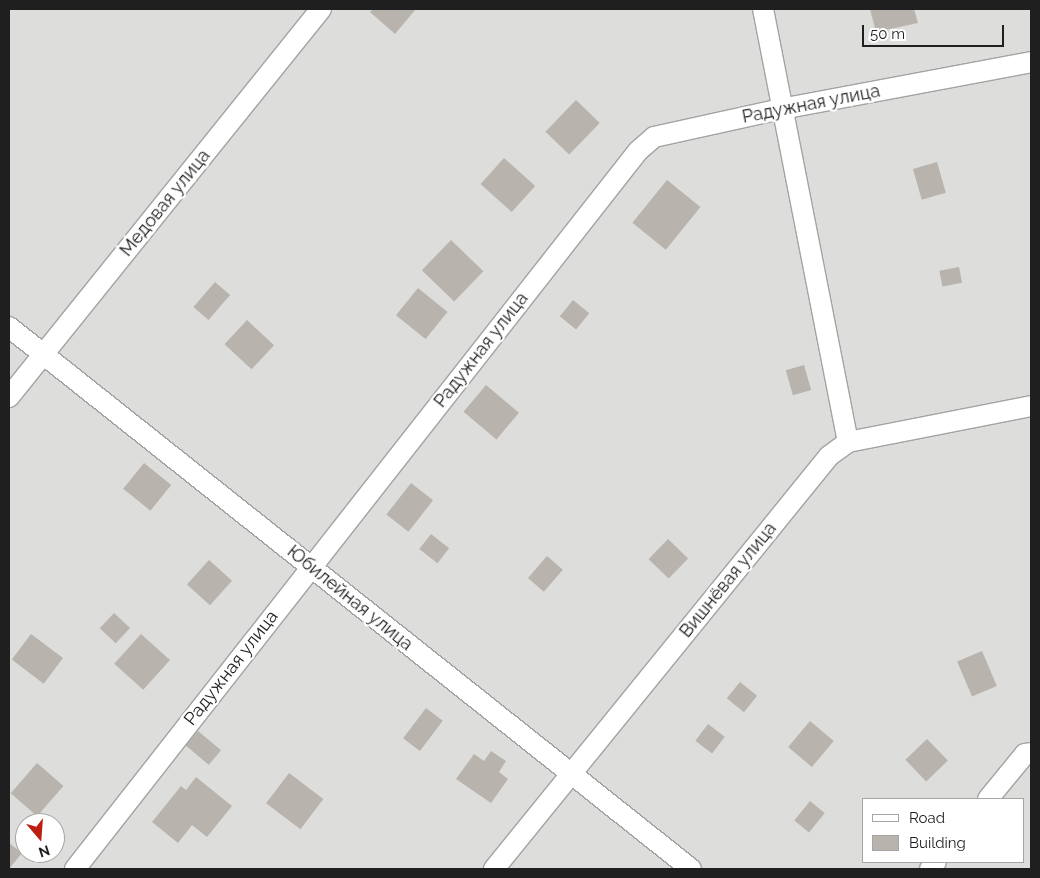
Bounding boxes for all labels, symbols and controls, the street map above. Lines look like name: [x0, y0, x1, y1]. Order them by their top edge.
scale bar: [865, 15, 1008, 47]
text: 50 m: [870, 25, 905, 43]
street label: Радужная улица: [740, 80, 882, 128]
street label: Медовая улица: [115, 145, 215, 261]
street label: Радужная улица: [429, 288, 533, 412]
street label: Вишнёвая улица: [675, 518, 781, 642]
street label: Юбилейная улица: [283, 541, 417, 655]
street label: Радужная улица: [179, 606, 283, 730]
legend: [862, 798, 1025, 863]
text: Road: [909, 809, 945, 827]
north arrow: [15, 813, 65, 863]
text: Building: [909, 834, 966, 852]
text: N: [37, 842, 52, 861]

